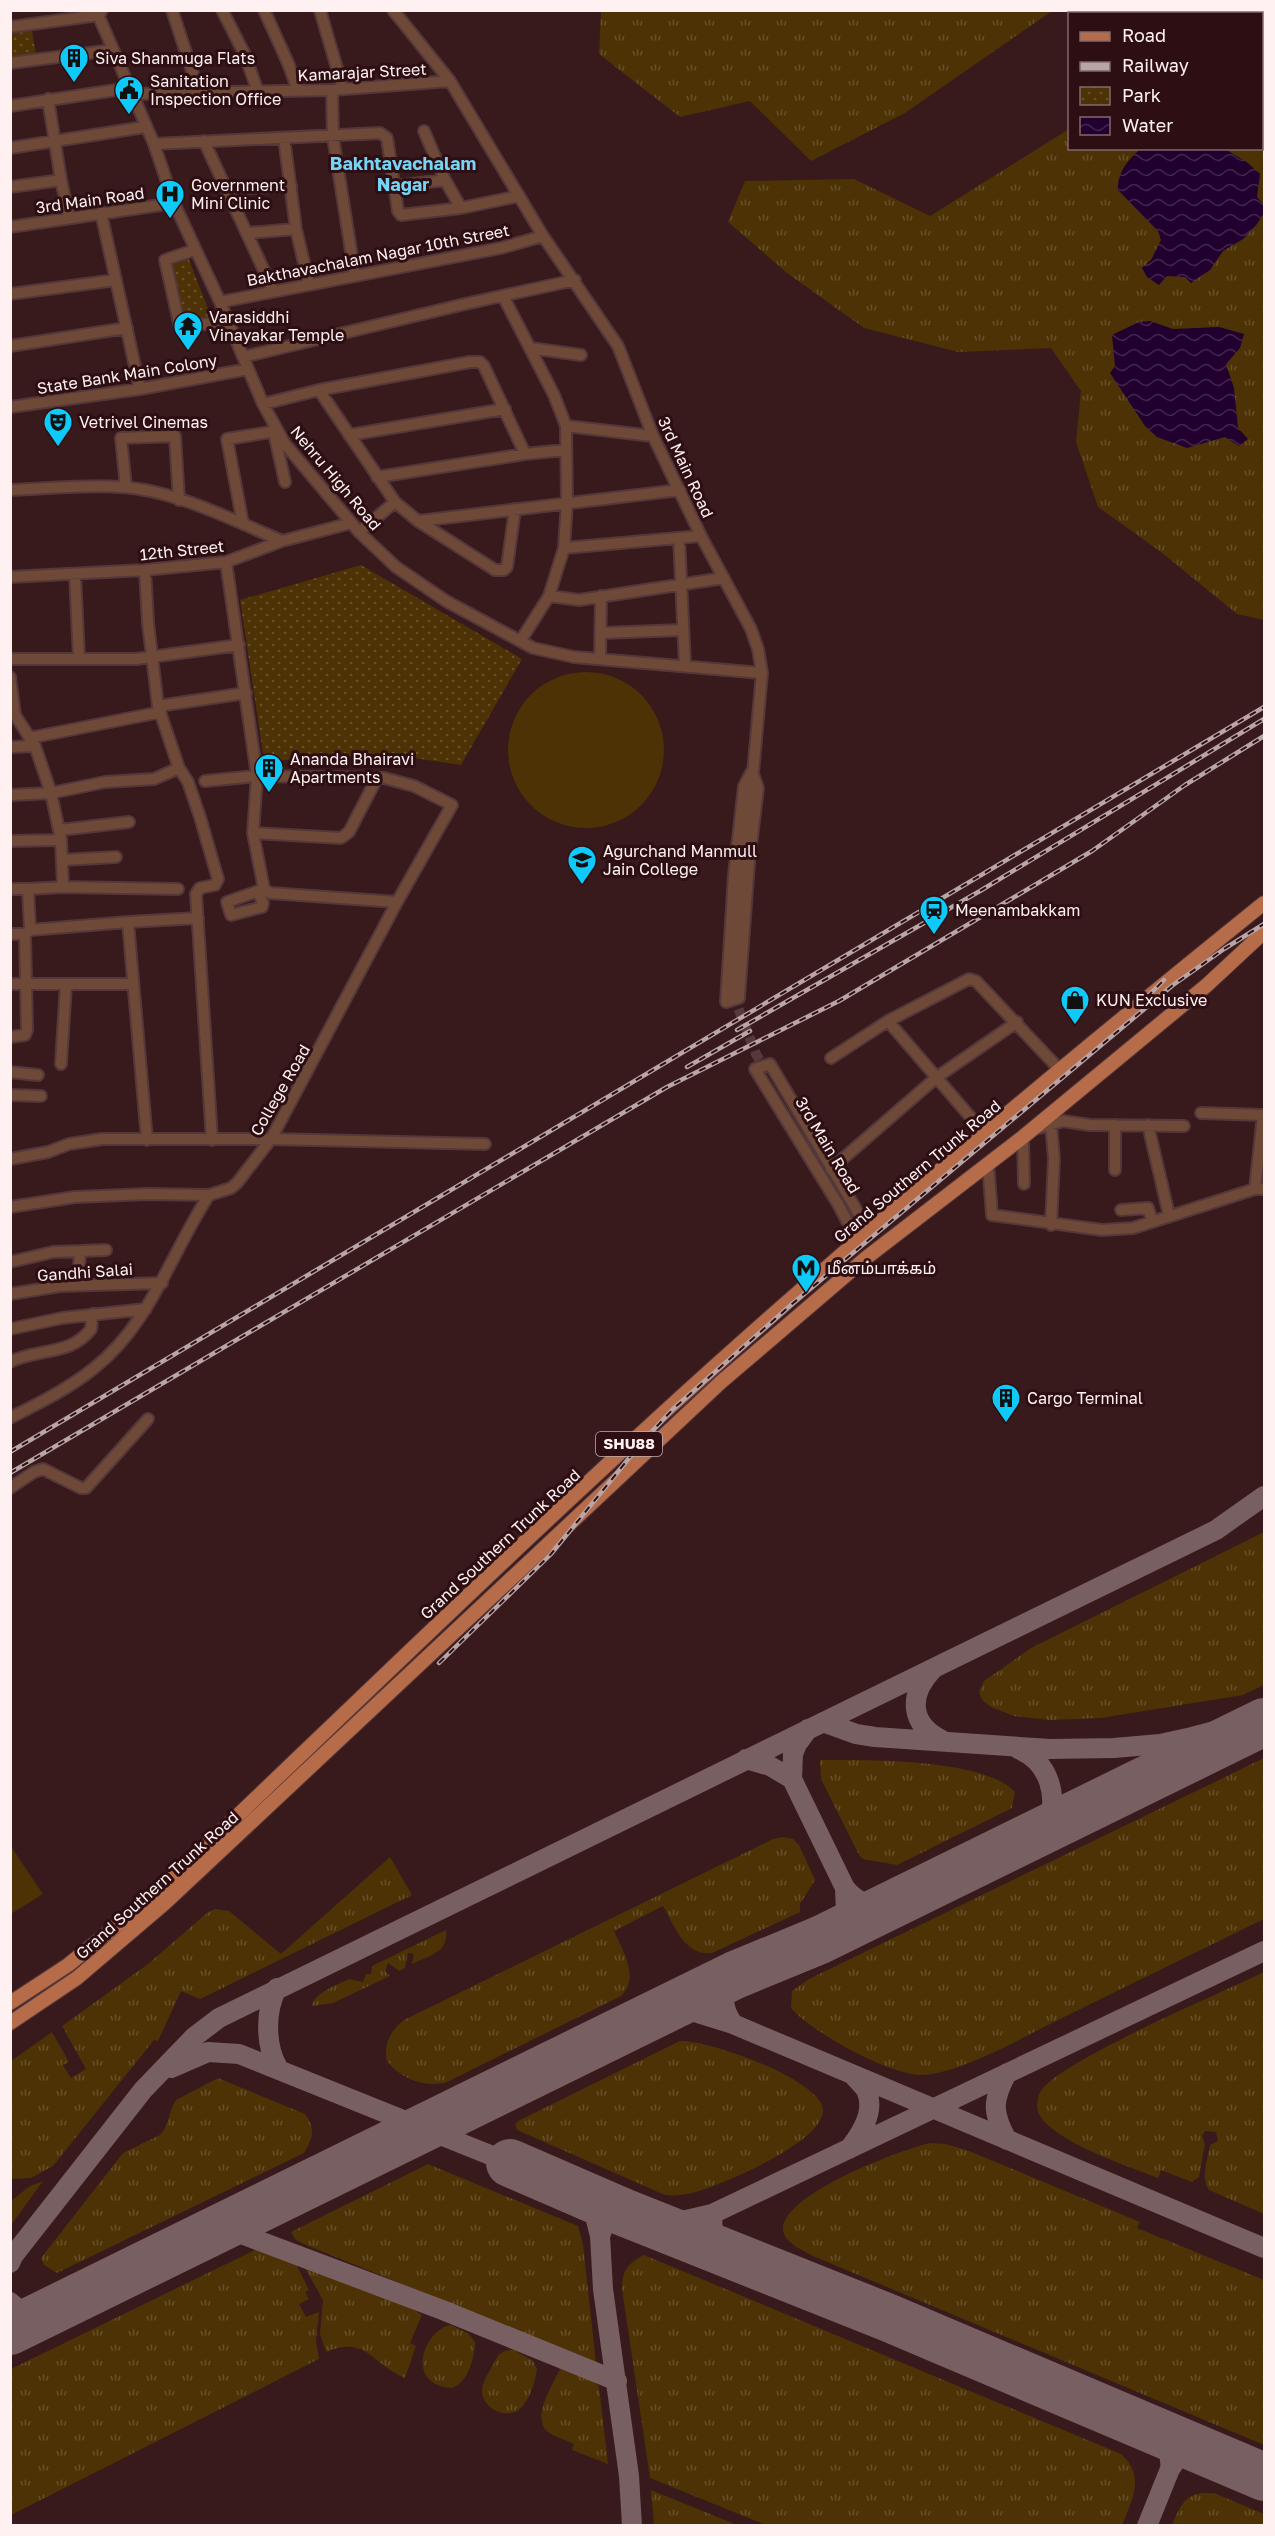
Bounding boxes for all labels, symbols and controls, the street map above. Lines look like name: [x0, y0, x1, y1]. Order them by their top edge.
legend: [1068, 12, 1263, 150]
text: Road: [1122, 24, 1166, 46]
building icon: Siva Shanmuga Flats: [58, 42, 90, 84]
place label: Siva Shanmuga Flats: [95, 48, 255, 68]
text: Railway: [1122, 54, 1189, 76]
street label: Kamarajar Street: [297, 59, 427, 85]
place label: Sanitation Inspection Office: [150, 71, 281, 109]
public building icon: Sanitation Inspection Office: [113, 74, 145, 116]
text: Park: [1122, 84, 1161, 106]
text: Water: [1122, 114, 1173, 136]
district label: Bakhtavachalam Nagar: [330, 152, 476, 195]
place label: Government Mini Clinic: [191, 175, 285, 213]
hospital icon: Government Mini Clinic: [154, 178, 186, 220]
street label: 3rd Main Road: [34, 182, 146, 218]
street label: Bakthavachalam Nagar 10th Street: [245, 220, 511, 290]
place label: Varasiddhi Vinayakar Temple: [209, 307, 344, 345]
temple icon: Varasiddhi Vinayakar Temple: [172, 310, 204, 352]
street label: State Bank Main Colony: [36, 350, 218, 398]
theatre icon: Vetrivel Cinemas: [42, 406, 74, 448]
place label: Vetrivel Cinemas: [79, 412, 208, 432]
street label: 3rd Main Road: [654, 413, 718, 521]
street label: Nehru High Road: [286, 422, 386, 534]
street label: 12th Street: [139, 536, 225, 564]
place label: Ananda Bhairavi Apartments: [290, 749, 414, 787]
building icon: Ananda Bhairavi Apartments: [253, 752, 285, 794]
place label: Agurchand Manmull Jain College: [603, 841, 757, 879]
school or university icon: Agurchand Manmull Jain College: [566, 844, 598, 886]
station icon: Meenambakkam: [918, 894, 950, 936]
place label: Meenambakkam: [955, 900, 1080, 920]
shop icon: KUN Exclusive: [1059, 984, 1091, 1026]
place label: KUN Exclusive: [1096, 990, 1207, 1010]
street label: College Road: [246, 1041, 314, 1139]
street label: 3rd Main Road: [791, 1093, 865, 1197]
street label: Grand Southern Trunk Road: [829, 1095, 1005, 1247]
metro station icon: மீனம்பாக்கம்: [790, 1252, 822, 1294]
place label: மீனம்பாக்கம்: [827, 1258, 936, 1278]
street label: Gandhi Salai: [36, 1259, 134, 1285]
building icon: Cargo Terminal: [990, 1382, 1022, 1424]
place label: Cargo Terminal: [1027, 1388, 1143, 1408]
road number: SHU88: [596, 1432, 662, 1456]
street label: Grand Southern Trunk Road: [416, 1465, 584, 1623]
street label: Grand Southern Trunk Road: [72, 1807, 242, 1963]

